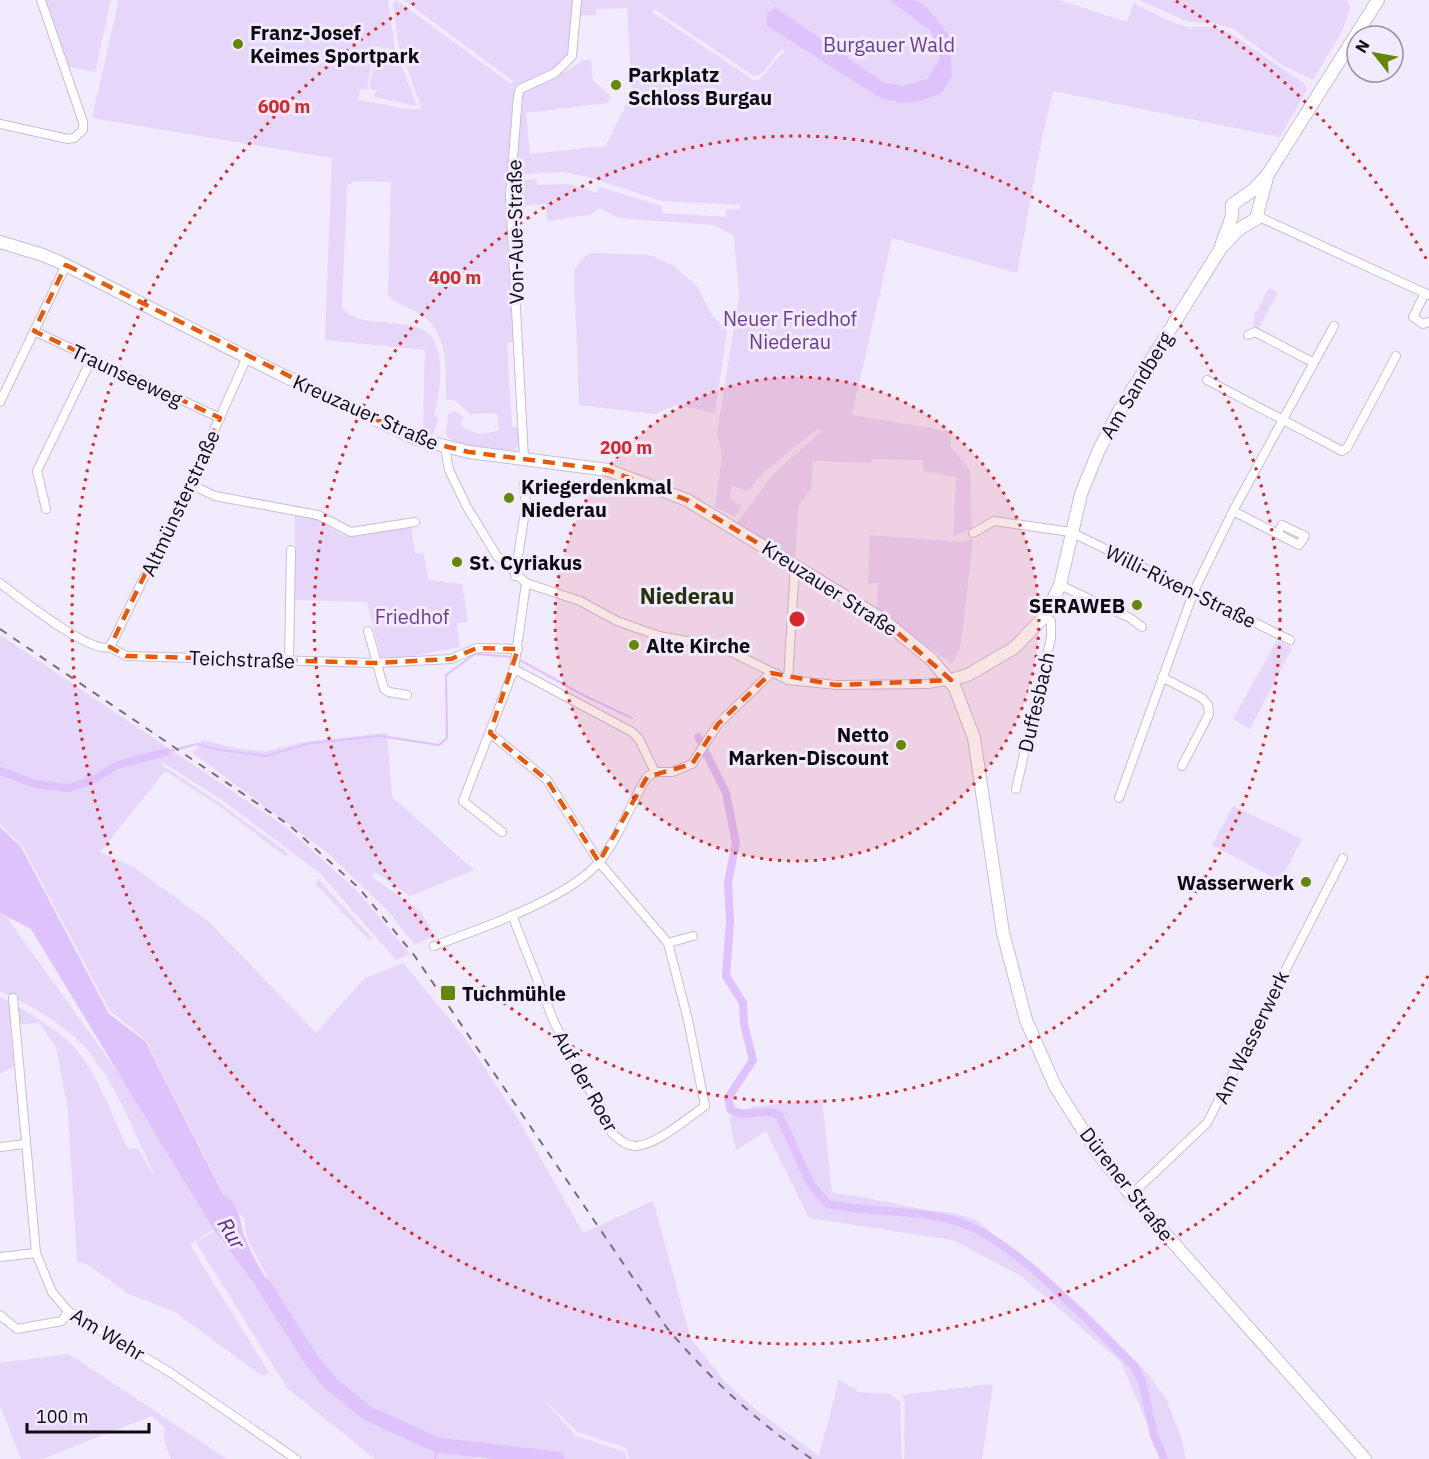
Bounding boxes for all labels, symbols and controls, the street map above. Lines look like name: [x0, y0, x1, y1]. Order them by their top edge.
place label: Franz-Josef Keimes Sportpark: [250, 19, 420, 69]
north arrow: [1345, 24, 1405, 84]
park label: Burgauer Wald: [823, 31, 955, 58]
text: N: [1351, 36, 1374, 56]
marker: Franz-Josef Keimes Sportpark: [231, 37, 245, 51]
place label: Parkplatz Schloss Burgau: [628, 61, 772, 111]
marker: Parkplatz Schloss Burgau: [609, 78, 623, 92]
text: 600 m: [258, 95, 310, 118]
street label: Von-Aue-Straße: [500, 159, 530, 305]
text: 400 m: [429, 266, 481, 289]
park label: Neuer Friedhof Niederau: [723, 305, 858, 355]
street label: Am Sandberg: [1093, 326, 1179, 444]
street label: Traunseeweg: [67, 337, 187, 413]
street label: Kreuzauer Straße: [289, 368, 443, 456]
street label: Altmünsterstraße: [134, 425, 226, 581]
text: 200 m: [600, 436, 652, 459]
place label: Kriegerdenkmal Niederau: [521, 473, 672, 523]
marker: Kriegerdenkmal Niederau: [502, 491, 516, 505]
street label: Kreuzauer Straße: [757, 534, 903, 642]
street label: Willi-Rixen-Straße: [1101, 538, 1261, 634]
place label: St. Cyriakus: [469, 549, 582, 576]
marker: St. Cyriakus: [450, 555, 464, 569]
district label: Niederau: [640, 581, 734, 610]
place label: SERAWEB: [1029, 592, 1125, 619]
marker: SERAWEB: [1130, 598, 1144, 612]
park label: Friedhof: [375, 603, 450, 630]
centre of rings: [787, 609, 807, 629]
place label: Alte Kirche: [646, 632, 750, 659]
marker: Alte Kirche: [627, 638, 641, 652]
street label: Teichstraße: [189, 644, 295, 674]
street label: Duffesbach: [1011, 649, 1061, 755]
place label: Netto Marken-Discount: [728, 721, 889, 771]
marker: Netto Marken-Discount: [894, 738, 908, 752]
place label: Wasserwerk: [1177, 869, 1294, 896]
marker: Wasserwerk: [1299, 875, 1313, 889]
street label: Am Wasserwerk: [1207, 965, 1295, 1108]
place label: Tuchmühle: [462, 980, 566, 1007]
marker: Tuchmühle: [439, 984, 457, 1002]
street label: Auf der Roer: [547, 1025, 625, 1137]
street label: Dürener Straße: [1074, 1121, 1180, 1247]
water label: Rur: [212, 1212, 253, 1255]
street label: Am Wehr: [66, 1301, 150, 1367]
scale bar: [27, 1396, 148, 1434]
text: 100 m: [36, 1405, 88, 1428]

